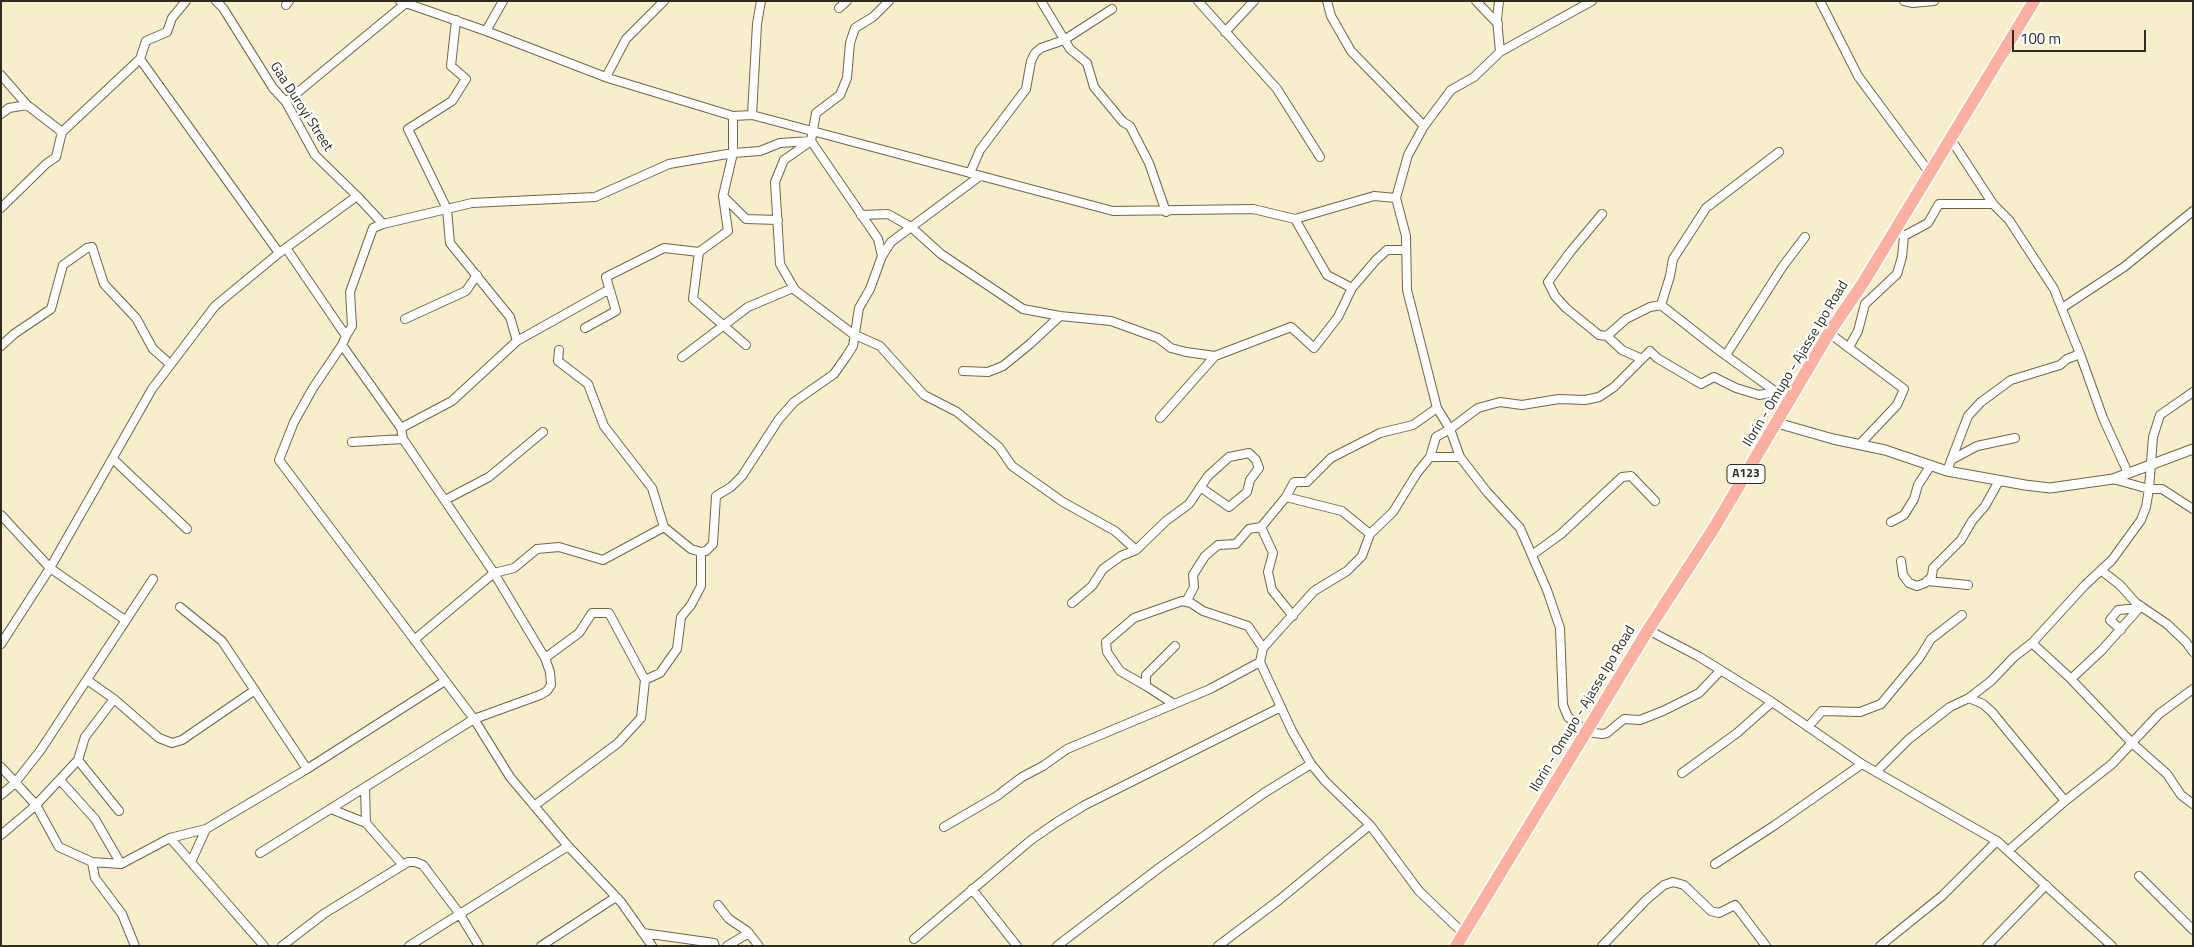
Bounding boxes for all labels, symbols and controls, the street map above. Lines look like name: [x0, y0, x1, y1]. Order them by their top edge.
scale bar: [2014, 20, 2148, 52]
text: 100 m: [2020, 27, 2061, 50]
street label: Gaa Duroyi Street: [266, 59, 336, 155]
street label: Ilorin - Omupo - Ajasse Ipo Road: [1740, 278, 1852, 450]
road number: A123: [1727, 464, 1765, 484]
street label: Ilorin - Omupo - Ajasse Ipo Road: [1527, 623, 1639, 795]

